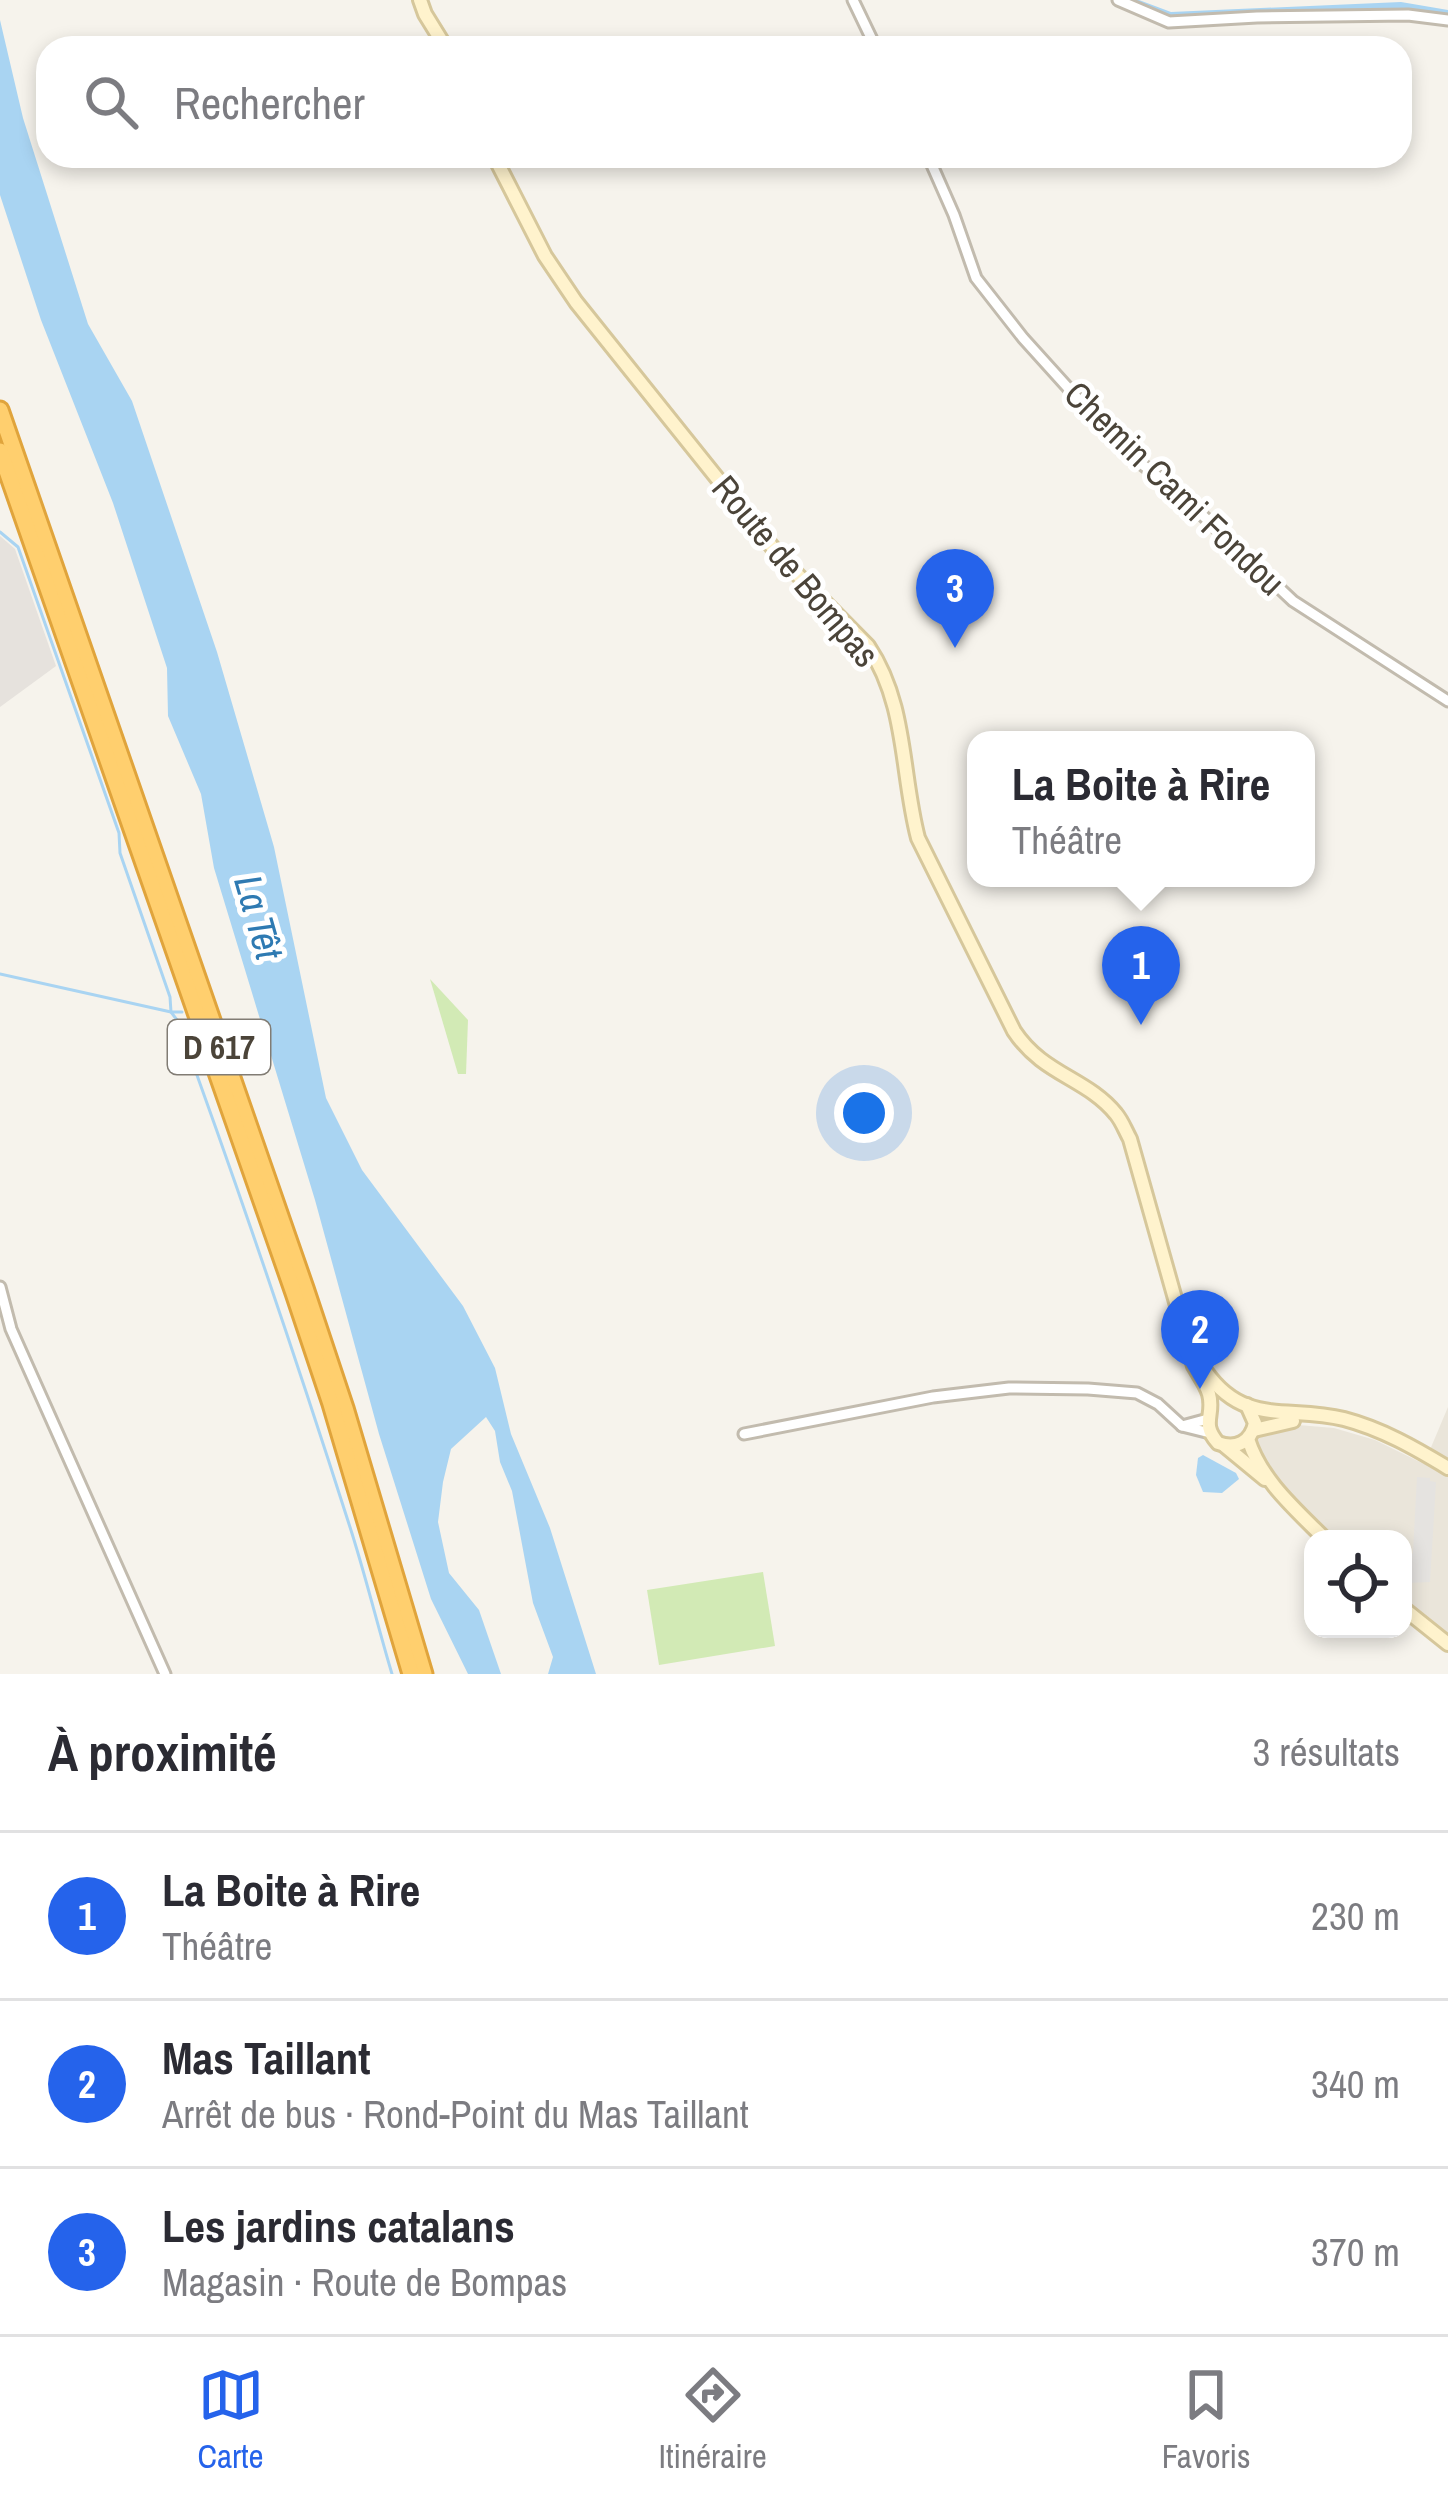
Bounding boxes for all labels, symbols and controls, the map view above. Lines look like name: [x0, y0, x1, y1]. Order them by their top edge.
search box: [36, 36, 1412, 168]
icon: search: [78, 69, 144, 135]
text: Rechercher: [174, 72, 365, 133]
street label: Chemin Cami Fondou: [1054, 370, 1296, 606]
street label: Route de Bompas: [702, 465, 890, 677]
pin: 3: [916, 549, 994, 648]
popup: [967, 731, 1315, 887]
text: La Boite à Rire: [1012, 753, 1270, 814]
text: Théâtre: [1012, 814, 1122, 866]
water label: La Têt: [222, 869, 296, 966]
pin: 1: [1102, 926, 1180, 1025]
road number: D 617: [168, 1020, 270, 1074]
your location: [834, 1083, 894, 1143]
pin: 2: [1161, 1290, 1239, 1389]
map controls: [1304, 1530, 1412, 1638]
button: locate: [1304, 1530, 1412, 1638]
text: À proximité: [48, 1718, 277, 1787]
text: 3 résultats: [1252, 1726, 1400, 1778]
text: La Boite à Rire: [162, 1859, 420, 1920]
text: 1: [78, 1890, 96, 1942]
text: 230 m: [1311, 1890, 1400, 1942]
text: Théâtre: [162, 1920, 272, 1972]
text: Mas Taillant: [162, 2027, 371, 2088]
text: 2: [78, 2058, 96, 2110]
text: 340 m: [1311, 2058, 1400, 2110]
text: Arrêt de bus · Rond-Point du Mas Taillant: [162, 2088, 749, 2140]
text: Les jardins catalans: [162, 2195, 515, 2256]
text: 3: [78, 2226, 96, 2278]
text: 370 m: [1311, 2226, 1400, 2278]
text: Magasin · Route de Bompas: [162, 2256, 567, 2308]
tab: Carte: [197, 2362, 264, 2478]
tab: Itinéraire: [658, 2362, 767, 2478]
tab: Favoris: [1162, 2362, 1251, 2478]

